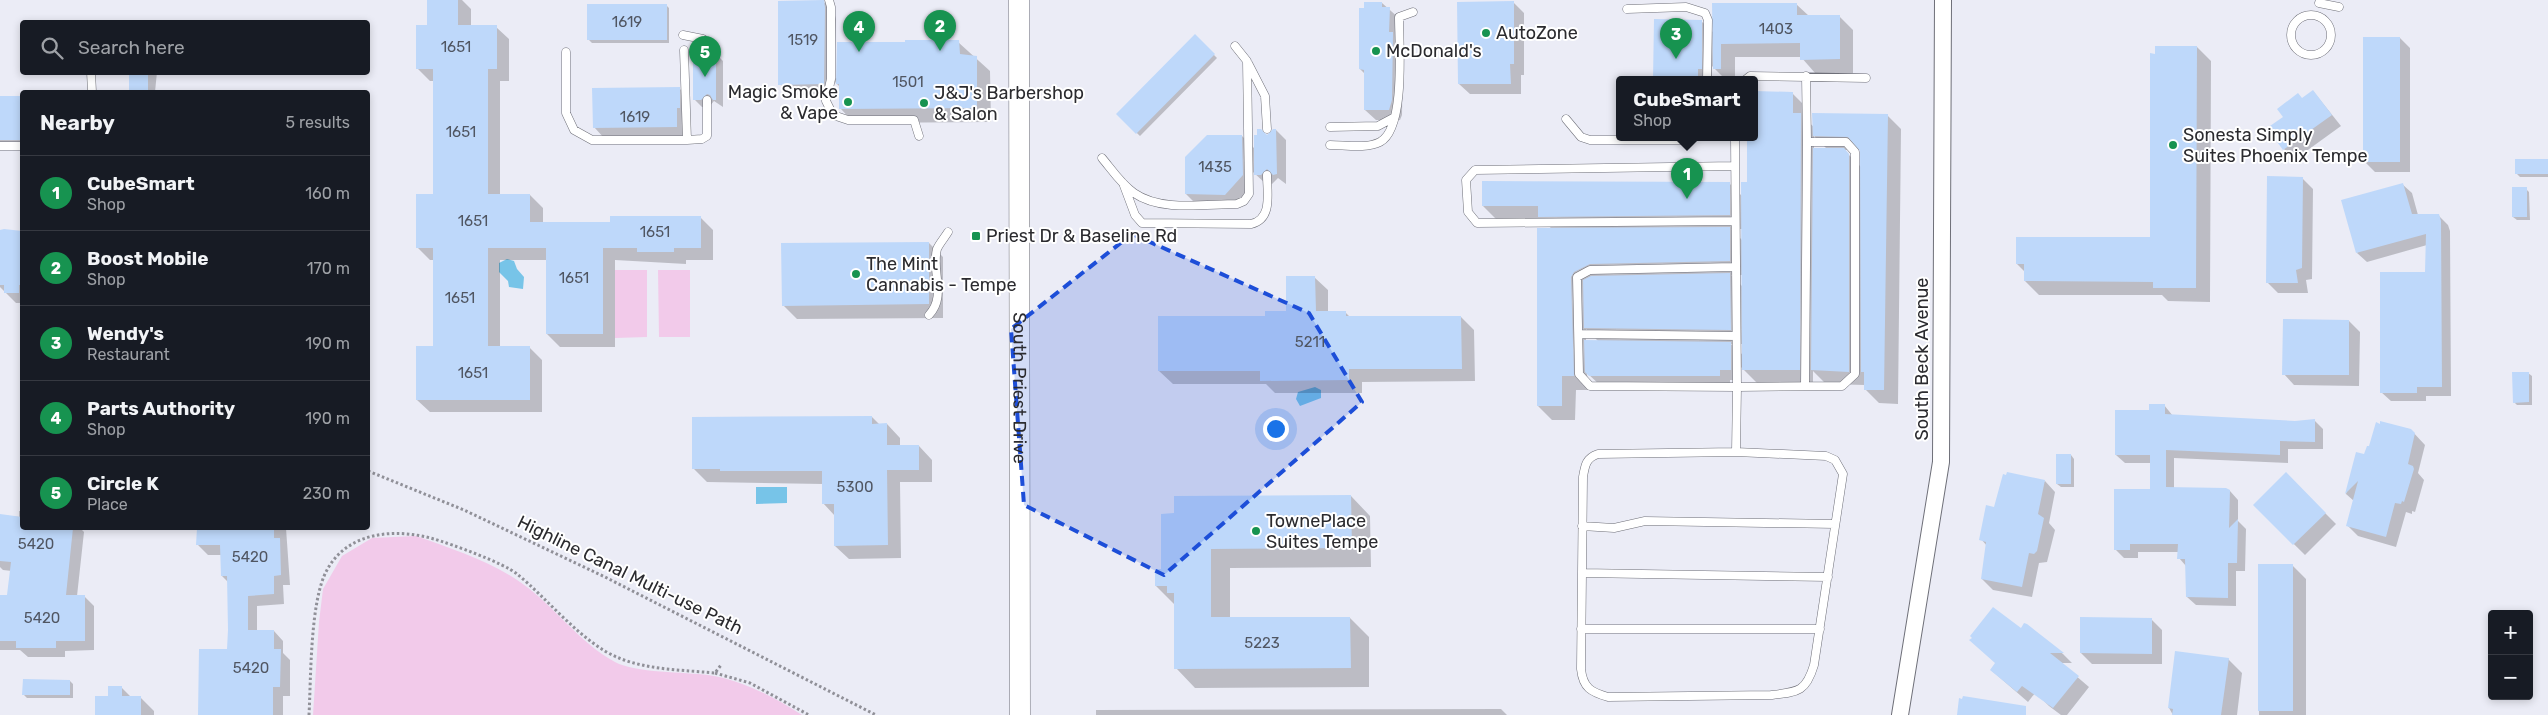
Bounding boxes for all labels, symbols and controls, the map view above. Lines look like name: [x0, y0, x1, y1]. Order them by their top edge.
pin: 2: [924, 10, 956, 51]
pin: 4: [843, 11, 875, 52]
house number: 1619: [612, 13, 642, 31]
pin: 3: [1660, 18, 1692, 59]
search box: [20, 20, 370, 75]
house number: 1403: [1759, 20, 1793, 38]
place label: AutoZone: [1496, 22, 1578, 44]
marker: AutoZone: [1480, 27, 1492, 39]
house number: 1519: [788, 31, 818, 49]
icon: search: [38, 34, 66, 62]
text: Search here: [78, 36, 185, 59]
pin: 5: [689, 36, 721, 77]
house number: 1651: [441, 38, 471, 56]
place label: McDonald's: [1386, 40, 1482, 62]
marker: McDonald's: [1370, 45, 1382, 57]
house number: 1501: [892, 73, 924, 91]
popup: [1616, 76, 1758, 141]
place label: Magic Smoke & Vape: [728, 81, 838, 124]
place label: J&J's Barbershop & Salon: [934, 82, 1084, 125]
text: CubeSmart: [1633, 88, 1741, 111]
marker: Magic Smoke & Vape: [842, 96, 854, 108]
marker: J&J's Barbershop & Salon: [918, 97, 930, 109]
house number: 1619: [620, 108, 650, 126]
text: Nearby: [40, 110, 115, 135]
text: Shop: [1633, 111, 1672, 130]
text: 5 results: [286, 113, 350, 132]
house number: 1651: [446, 123, 476, 141]
place label: Sonesta Simply Suites Phoenix Tempe: [2183, 124, 2368, 167]
marker: Sonesta Simply Suites Phoenix Tempe: [2167, 139, 2179, 151]
house number: 1435: [1198, 158, 1232, 176]
pin: 1: [1671, 158, 1703, 199]
text: CubeSmart: [87, 172, 195, 195]
text: 1: [52, 184, 60, 203]
text: 160 m: [305, 184, 350, 203]
text: Shop: [87, 195, 125, 214]
house number: 1651: [458, 212, 488, 230]
house number: 1651: [640, 223, 670, 241]
place label: Priest Dr & Baseline Rd: [986, 225, 1177, 247]
marker: Priest Dr & Baseline Rd: [970, 230, 982, 242]
text: Boost Mobile: [87, 247, 208, 270]
place label: The Mint Cannabis - Tempe: [866, 253, 1017, 296]
text: 2: [51, 259, 61, 278]
text: 170 m: [307, 259, 350, 278]
marker: The Mint Cannabis - Tempe: [850, 268, 862, 280]
house number: 1651: [559, 269, 589, 287]
text: Shop: [87, 270, 125, 289]
street label: South Beck Avenue: [1911, 278, 1933, 440]
house number: 1651: [445, 289, 475, 307]
street label: South Priest Drive: [1008, 312, 1031, 464]
text: Wendy's: [87, 322, 164, 345]
house number: 5211: [1295, 333, 1325, 351]
text: 3: [51, 334, 61, 353]
text: 190 m: [305, 334, 350, 353]
text: Restaurant: [87, 345, 170, 364]
house number: 1651: [458, 364, 488, 382]
text: Parts Authority: [87, 397, 235, 420]
text: 4: [51, 409, 61, 428]
text: 190 m: [305, 409, 350, 428]
your location: [1263, 416, 1289, 442]
text: Shop: [87, 420, 125, 439]
text: Circle K: [87, 472, 159, 495]
house number: 5300: [837, 478, 873, 496]
text: 5: [51, 484, 61, 503]
text: 230 m: [303, 484, 350, 503]
text: Place: [87, 495, 128, 514]
place label: TownePlace Suites Tempe: [1266, 510, 1378, 553]
street label: Highline Canal Multi-use Path: [514, 511, 746, 639]
marker: TownePlace Suites Tempe: [1250, 525, 1262, 537]
house number: 5420: [18, 535, 54, 553]
house number: 5420: [232, 548, 268, 566]
house number: 5420: [24, 609, 60, 627]
map controls: [2488, 610, 2533, 700]
button: +: [2488, 610, 2533, 655]
house number: 5223: [1244, 634, 1280, 652]
button: −: [2488, 655, 2533, 700]
house number: 5420: [233, 659, 269, 677]

